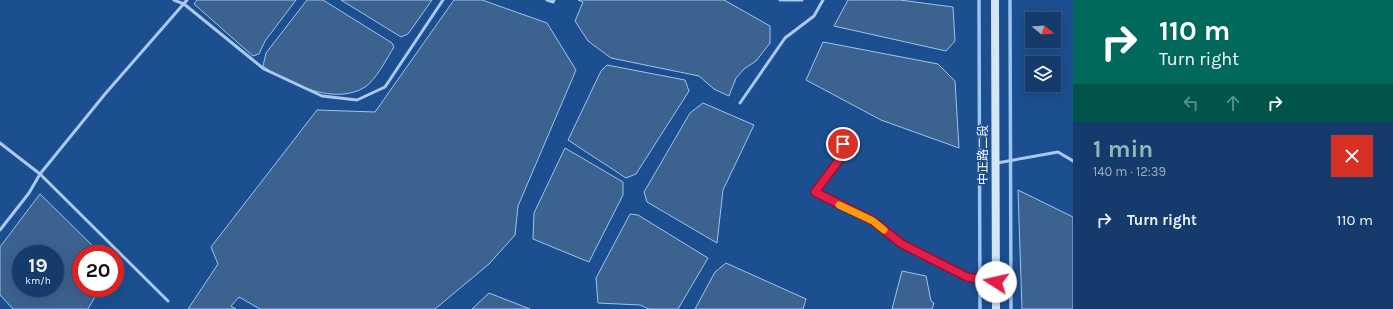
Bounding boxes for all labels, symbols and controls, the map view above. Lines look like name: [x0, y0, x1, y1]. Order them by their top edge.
north arrow: [1025, 12, 1061, 48]
map controls: [1025, 12, 1061, 92]
text: 110 m: [1159, 14, 1230, 47]
icon: right: [1093, 16, 1145, 68]
text: Turn right: [1159, 48, 1239, 70]
button: layers: [1025, 56, 1061, 92]
icon: left: [1180, 92, 1202, 114]
icon: ahead: [1222, 92, 1244, 114]
icon: right: [1264, 92, 1286, 114]
street label: 中正路二段: [976, 125, 990, 185]
pin: [826, 127, 860, 161]
icon: arrive: [832, 133, 854, 155]
text: 1 min: [1093, 135, 1153, 163]
button: close: [1331, 135, 1373, 177]
text: 140 m · 12:39: [1093, 164, 1166, 179]
icon: right: [1093, 209, 1115, 231]
text: Turn right: [1127, 211, 1197, 229]
text: 110 m: [1337, 211, 1373, 229]
speed limit sign: 20: [72, 245, 124, 297]
text: 19: [28, 254, 48, 277]
position arrow: [975, 261, 1017, 303]
text: km/h: [25, 275, 51, 287]

